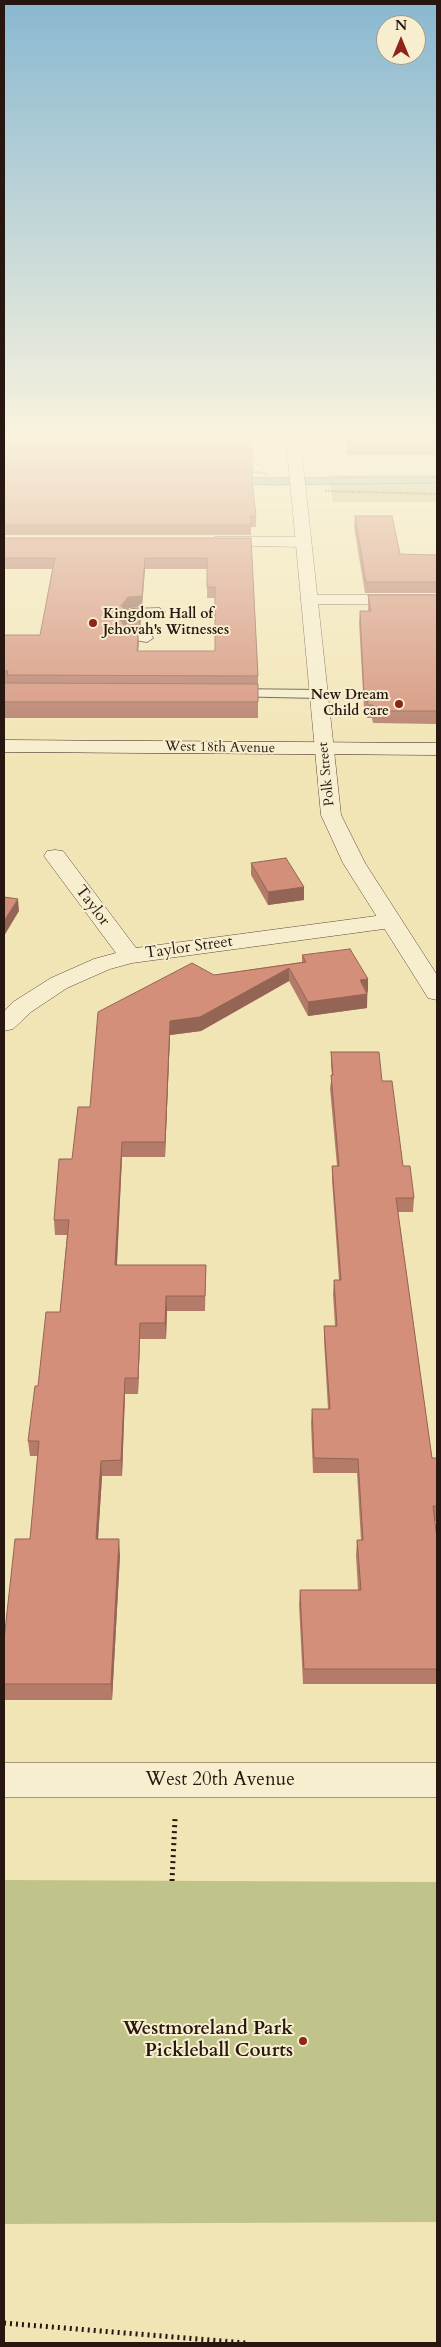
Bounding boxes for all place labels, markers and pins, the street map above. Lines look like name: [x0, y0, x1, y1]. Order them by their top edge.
place label: Kingdom Hall of Jehovah's Witnesses: [103, 607, 229, 640]
marker: Kingdom Hall of Jehovah's Witnesses: [87, 617, 99, 629]
place label: New Dream Child care: [311, 688, 389, 720]
marker: New Dream Child care: [393, 698, 405, 710]
place label: Westmoreland Park Pickleball Courts: [123, 2019, 293, 2063]
marker: Westmoreland Park Pickleball Courts: [297, 2035, 309, 2047]

